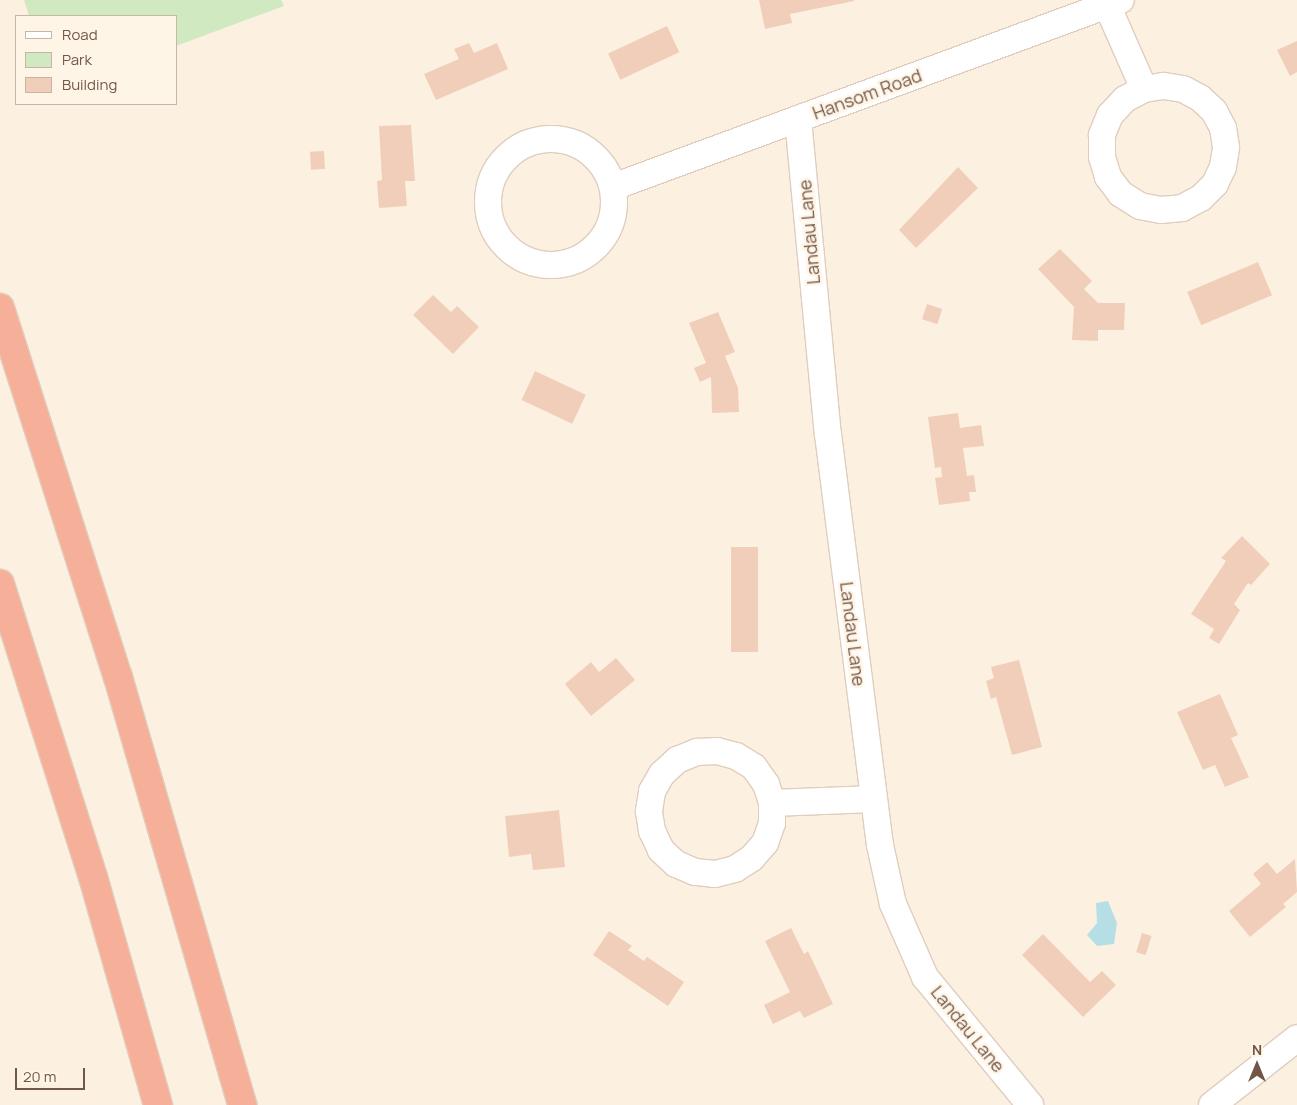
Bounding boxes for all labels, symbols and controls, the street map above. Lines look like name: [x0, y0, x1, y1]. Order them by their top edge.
legend: [15, 15, 178, 105]
text: Road: [62, 24, 98, 45]
text: Park: [62, 49, 92, 70]
street label: Hansom Road: [809, 64, 925, 124]
text: Building: [62, 74, 117, 95]
street label: Landau Lane: [794, 179, 824, 285]
street label: Landau Lane: [836, 581, 870, 687]
street label: Landau Lane: [927, 981, 1009, 1077]
north arrow: [1232, 1040, 1282, 1090]
text: N: [1252, 1040, 1262, 1059]
scale bar: [18, 1058, 88, 1090]
text: 20 m: [23, 1066, 56, 1087]

